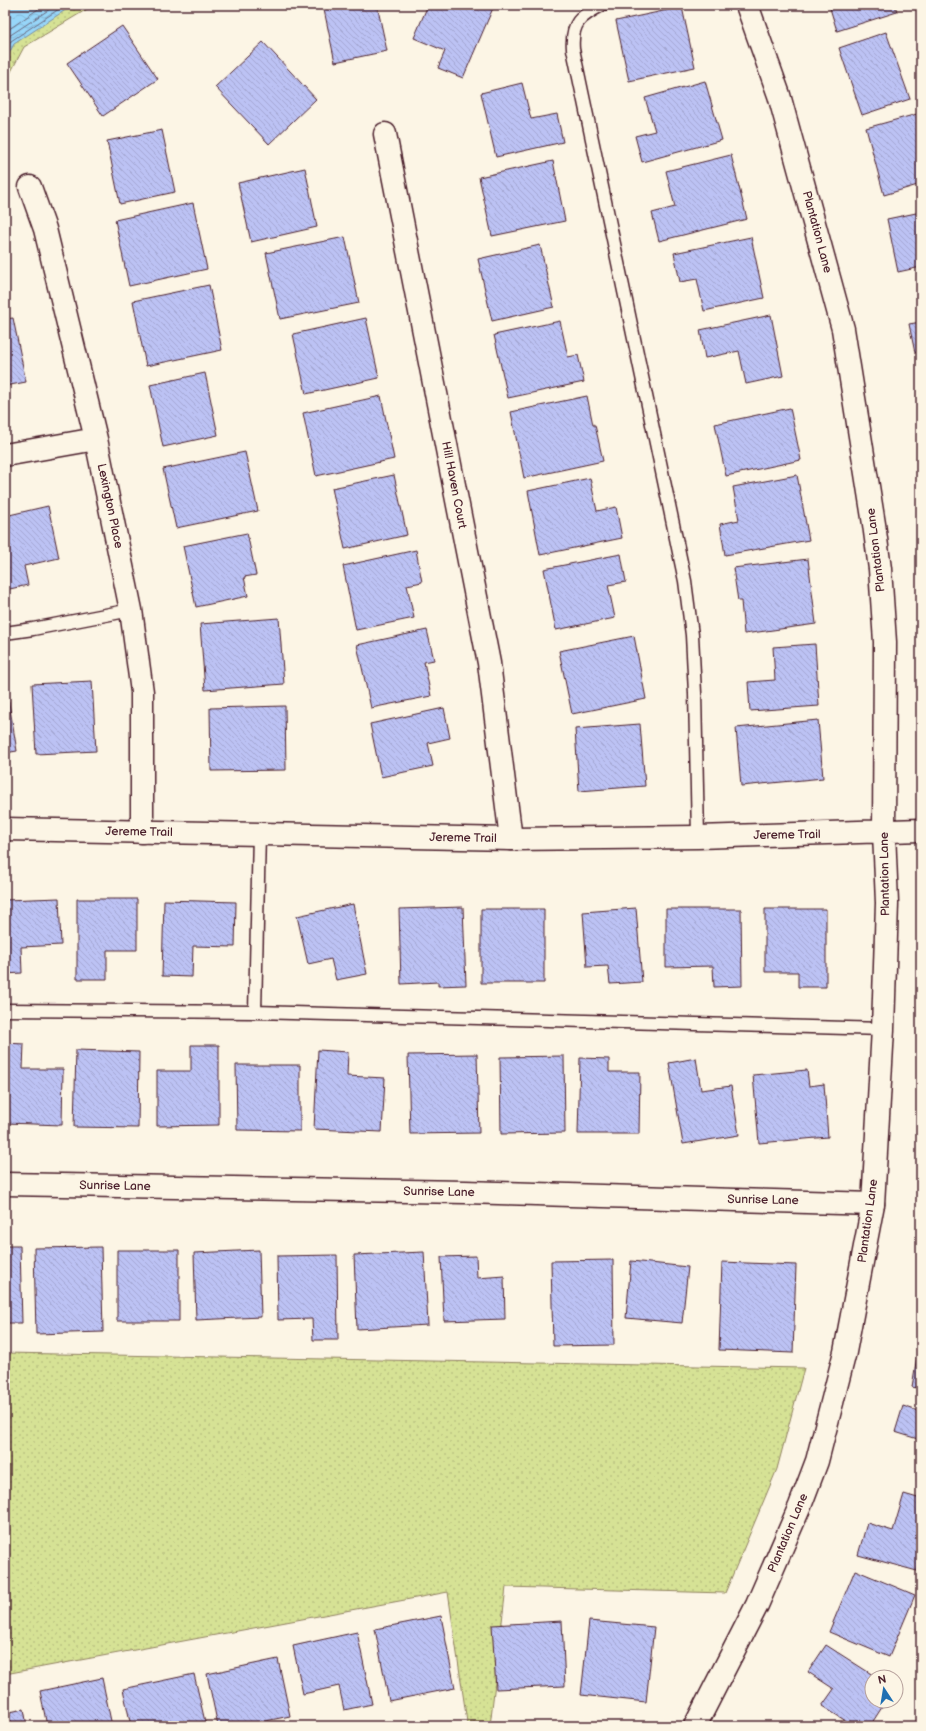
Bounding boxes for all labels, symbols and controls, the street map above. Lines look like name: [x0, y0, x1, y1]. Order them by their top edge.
street label: Plantation Lane: [799, 189, 835, 275]
street label: Hill Haven Court: [438, 440, 470, 530]
street label: Lexington Place: [94, 462, 126, 550]
street label: Plantation Lane: [863, 507, 889, 593]
street label: Jereme Trail: [105, 824, 173, 840]
street label: Jereme Trail: [753, 827, 821, 843]
street label: Jereme Trail: [429, 830, 497, 846]
street label: Plantation Lane: [877, 832, 893, 916]
street label: Sunrise Lane: [79, 1178, 151, 1194]
street label: Plantation Lane: [855, 1178, 881, 1264]
street label: Sunrise Lane: [403, 1184, 475, 1200]
street label: Sunrise Lane: [727, 1192, 799, 1208]
street label: Plantation Lane: [765, 1491, 811, 1575]
north arrow: [864, 1669, 904, 1709]
text: N: [877, 1672, 887, 1687]

